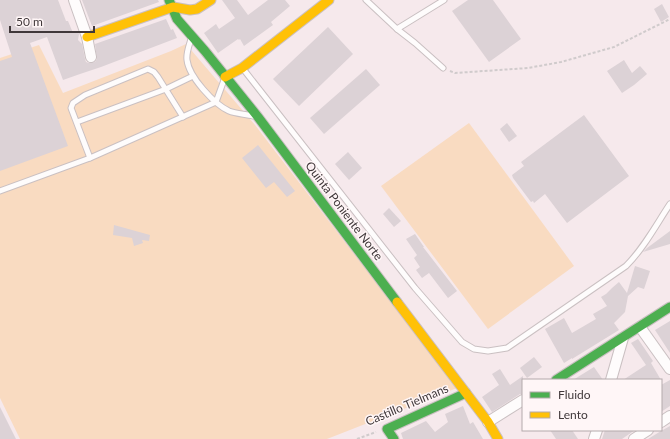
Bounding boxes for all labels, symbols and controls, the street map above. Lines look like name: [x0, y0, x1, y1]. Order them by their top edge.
scale bar: [10, 8, 94, 34]
text: 50 m: [16, 14, 43, 29]
street label: Quinta Poniente Norte: [302, 158, 386, 263]
legend: [522, 379, 662, 431]
street label: Castillo Tielmans: [363, 380, 451, 429]
text: Fluido: [558, 387, 591, 402]
text: Lento: [558, 407, 588, 422]

